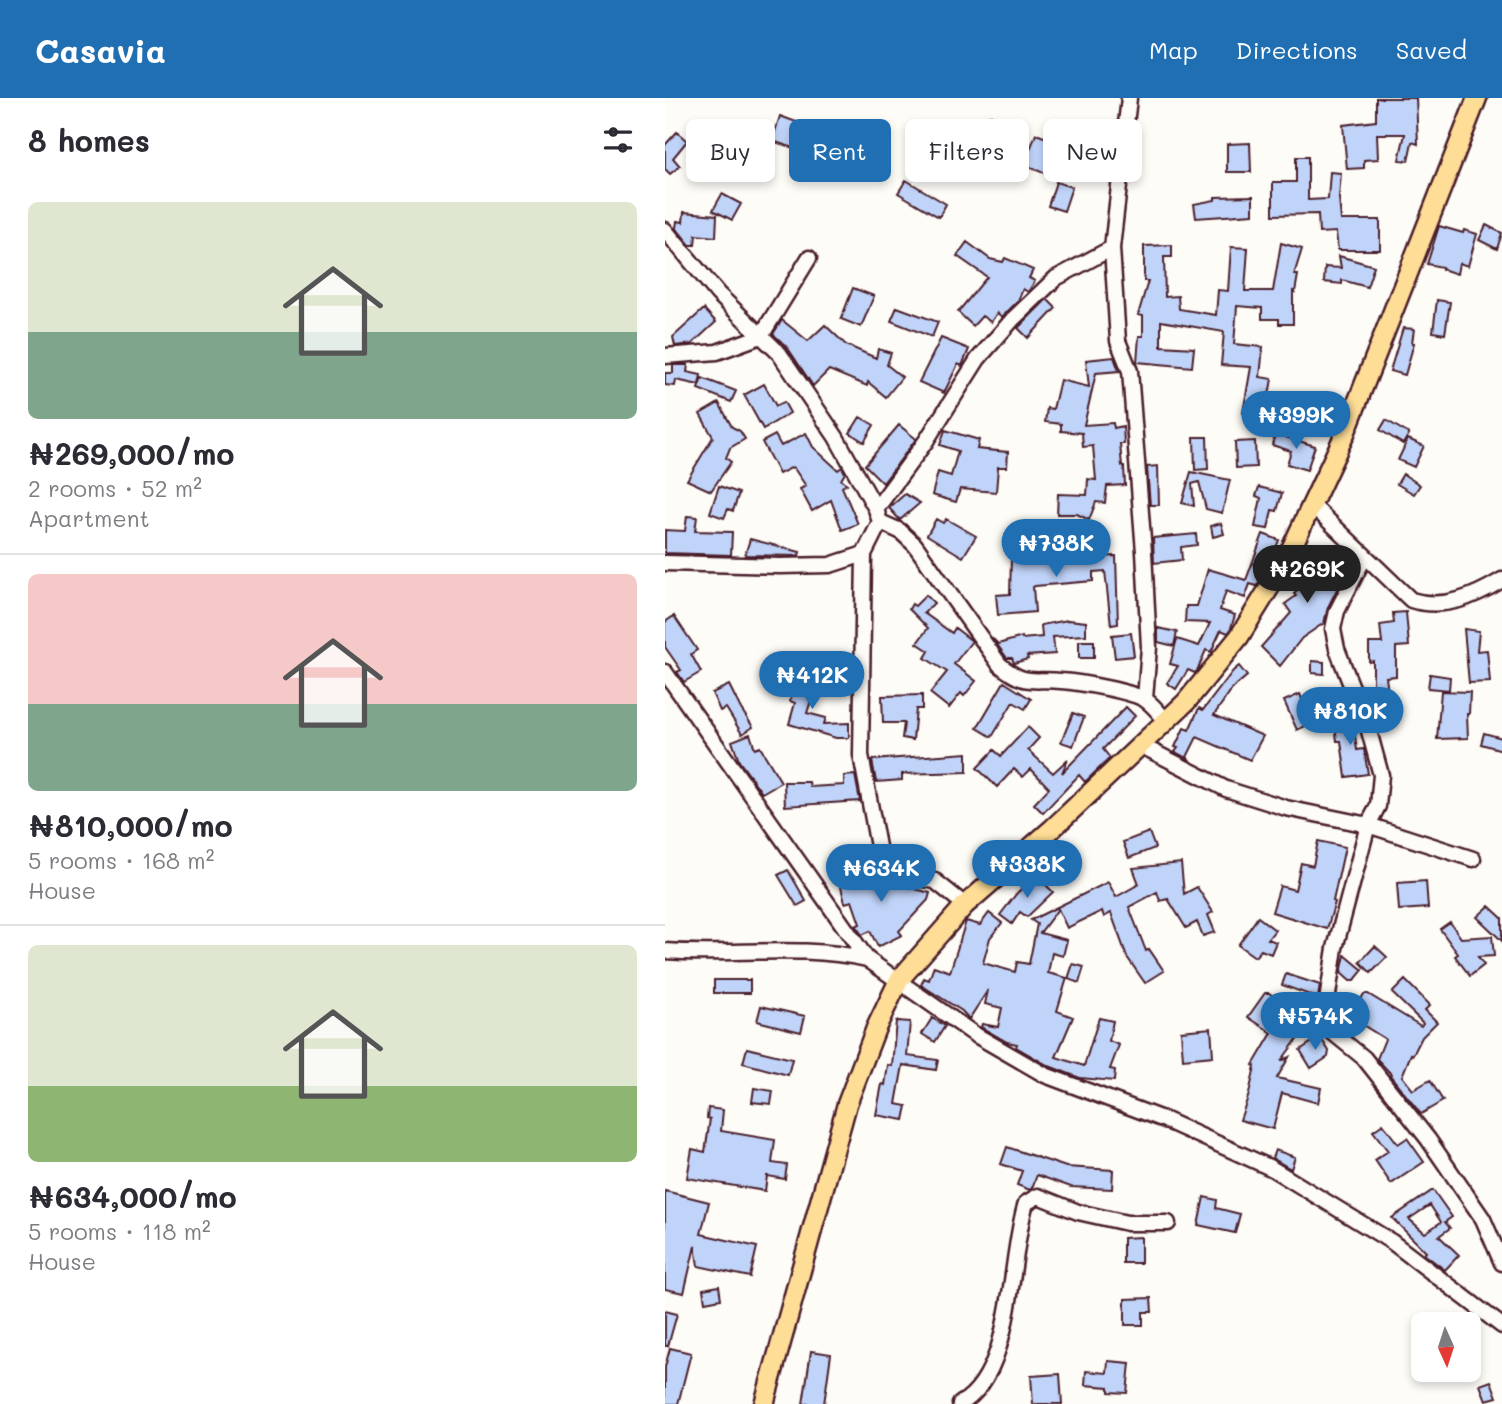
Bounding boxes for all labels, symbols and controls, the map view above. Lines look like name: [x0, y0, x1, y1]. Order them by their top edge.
text: Casavia: [35, 28, 166, 71]
text: Map: [1149, 34, 1198, 65]
text: Directions: [1236, 34, 1358, 65]
text: Saved: [1396, 34, 1467, 65]
chip: Buy: [686, 119, 775, 182]
chip: Rent: [789, 119, 891, 182]
chip: Filters: [905, 119, 1029, 182]
chip: New: [1043, 119, 1142, 182]
text: 8 homes: [28, 120, 150, 160]
icon: filters: [599, 121, 637, 159]
icon: home: [270, 248, 396, 374]
pin: ₦399K: [1247, 392, 1345, 451]
text: ₦399K: [1257, 399, 1335, 429]
text: ₦269,000/mo: [28, 433, 235, 473]
text: 2 rooms · 52 m²: [28, 473, 202, 503]
text: Apartment: [28, 503, 150, 533]
pin: ₦738K: [1007, 519, 1105, 579]
text: ₦738K: [1018, 527, 1094, 557]
pin: ₦269K: [1258, 546, 1356, 605]
text: ₦269K: [1269, 553, 1345, 583]
icon: home: [270, 620, 396, 746]
pin: ₦412K: [763, 652, 861, 711]
text: ₦412K: [775, 659, 849, 689]
pin: ₦810K: [1301, 688, 1399, 747]
text: ₦810K: [1312, 695, 1388, 725]
text: ₦810,000/mo: [28, 805, 233, 845]
pin: ₦338K: [978, 840, 1076, 900]
pin: ₦634K: [832, 844, 930, 904]
text: 5 rooms · 168 m²: [28, 845, 214, 875]
text: ₦338K: [988, 848, 1066, 878]
text: ₦634K: [842, 852, 920, 882]
text: House: [28, 875, 96, 905]
icon: home: [270, 991, 396, 1117]
pin: ₦574K: [1266, 992, 1364, 1052]
text: ₦574K: [1277, 1000, 1353, 1030]
text: ₦634,000/mo: [28, 1176, 237, 1216]
text: 5 rooms · 118 m²: [28, 1216, 211, 1246]
text: House: [28, 1246, 96, 1276]
north arrow: [1411, 1312, 1481, 1382]
map controls: [1411, 1312, 1481, 1382]

